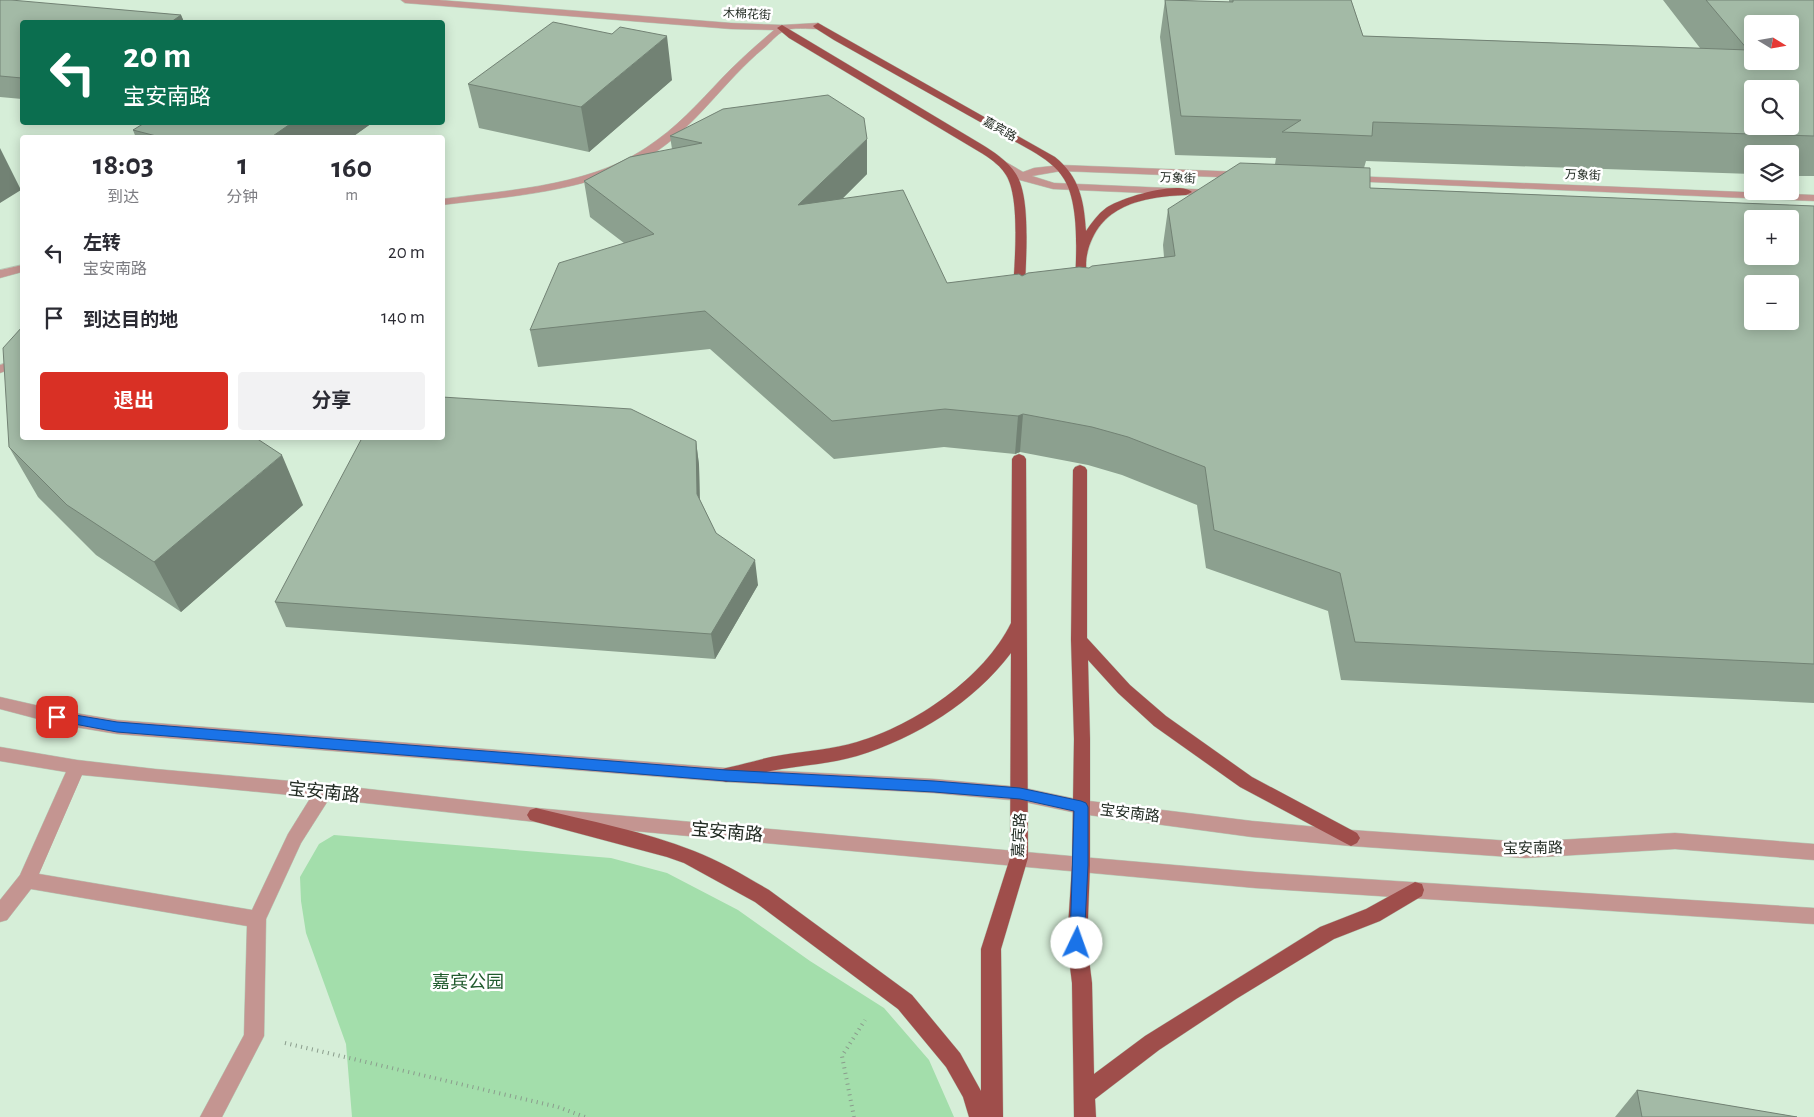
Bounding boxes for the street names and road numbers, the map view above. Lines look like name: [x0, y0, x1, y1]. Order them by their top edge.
street label: 木棉花街: [723, 6, 771, 21]
street label: 嘉宾路: [981, 114, 1019, 143]
street label: 万象街: [1565, 167, 1601, 182]
street label: 万象街: [1160, 170, 1196, 185]
street label: 宝安南路: [287, 778, 361, 806]
street label: 宝安南路: [1099, 801, 1161, 825]
street label: 嘉宾路: [1010, 812, 1028, 858]
street label: 宝安南路: [690, 819, 764, 845]
street label: 宝安南路: [1503, 839, 1563, 857]

